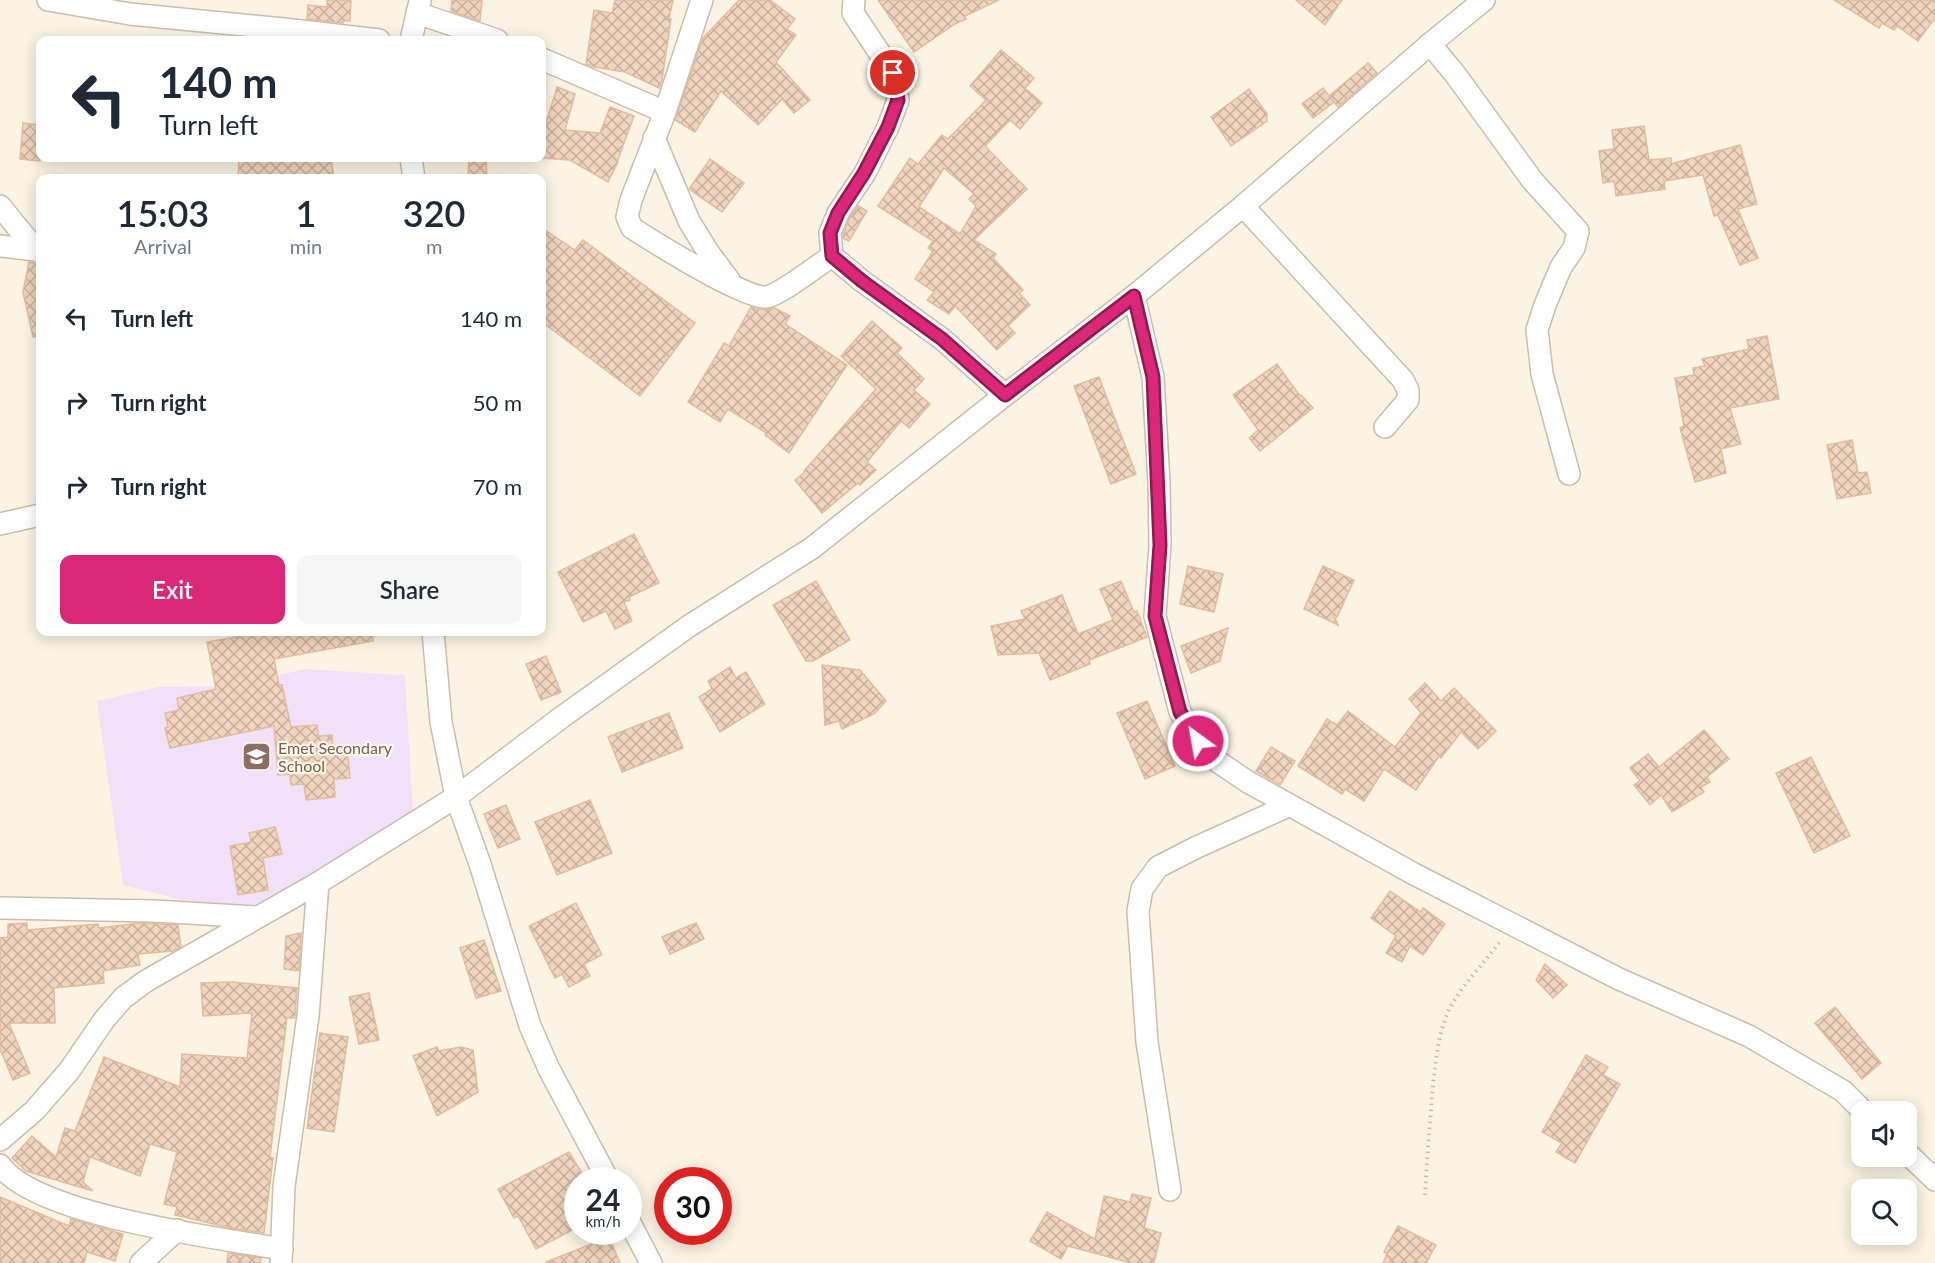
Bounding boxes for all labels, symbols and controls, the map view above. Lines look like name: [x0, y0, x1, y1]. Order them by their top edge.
pin: [867, 47, 918, 98]
icon: arrive: [876, 56, 909, 89]
text: 140 m: [159, 57, 277, 107]
icon: left: [60, 60, 138, 138]
text: Turn left: [159, 108, 258, 141]
text: 15:03: [117, 191, 209, 235]
text: 1: [296, 191, 316, 235]
text: 320: [403, 191, 465, 235]
text: Arrival: [134, 234, 192, 258]
text: min: [290, 234, 322, 258]
text: m: [426, 234, 442, 258]
icon: left: [60, 302, 93, 335]
text: Turn left: [111, 305, 193, 332]
text: 140 m: [460, 305, 522, 332]
icon: right: [60, 386, 93, 419]
text: Turn right: [111, 389, 206, 416]
text: 50 m: [473, 389, 522, 416]
icon: right: [60, 470, 93, 503]
text: Turn right: [111, 473, 206, 500]
text: 70 m: [473, 473, 522, 500]
button: Exit: [60, 555, 285, 624]
button: Share: [297, 555, 522, 624]
position arrow: [1166, 709, 1230, 773]
place label: Emet Secondary School: [278, 738, 393, 775]
school or university icon: Emet Secondary School: [241, 741, 273, 773]
map controls: [1851, 1101, 1917, 1245]
button: sound: [1851, 1101, 1917, 1167]
speed limit sign: 30: [654, 1167, 732, 1245]
button: search: [1851, 1179, 1917, 1245]
text: 24: [586, 1181, 620, 1217]
text: km/h: [585, 1212, 621, 1230]

